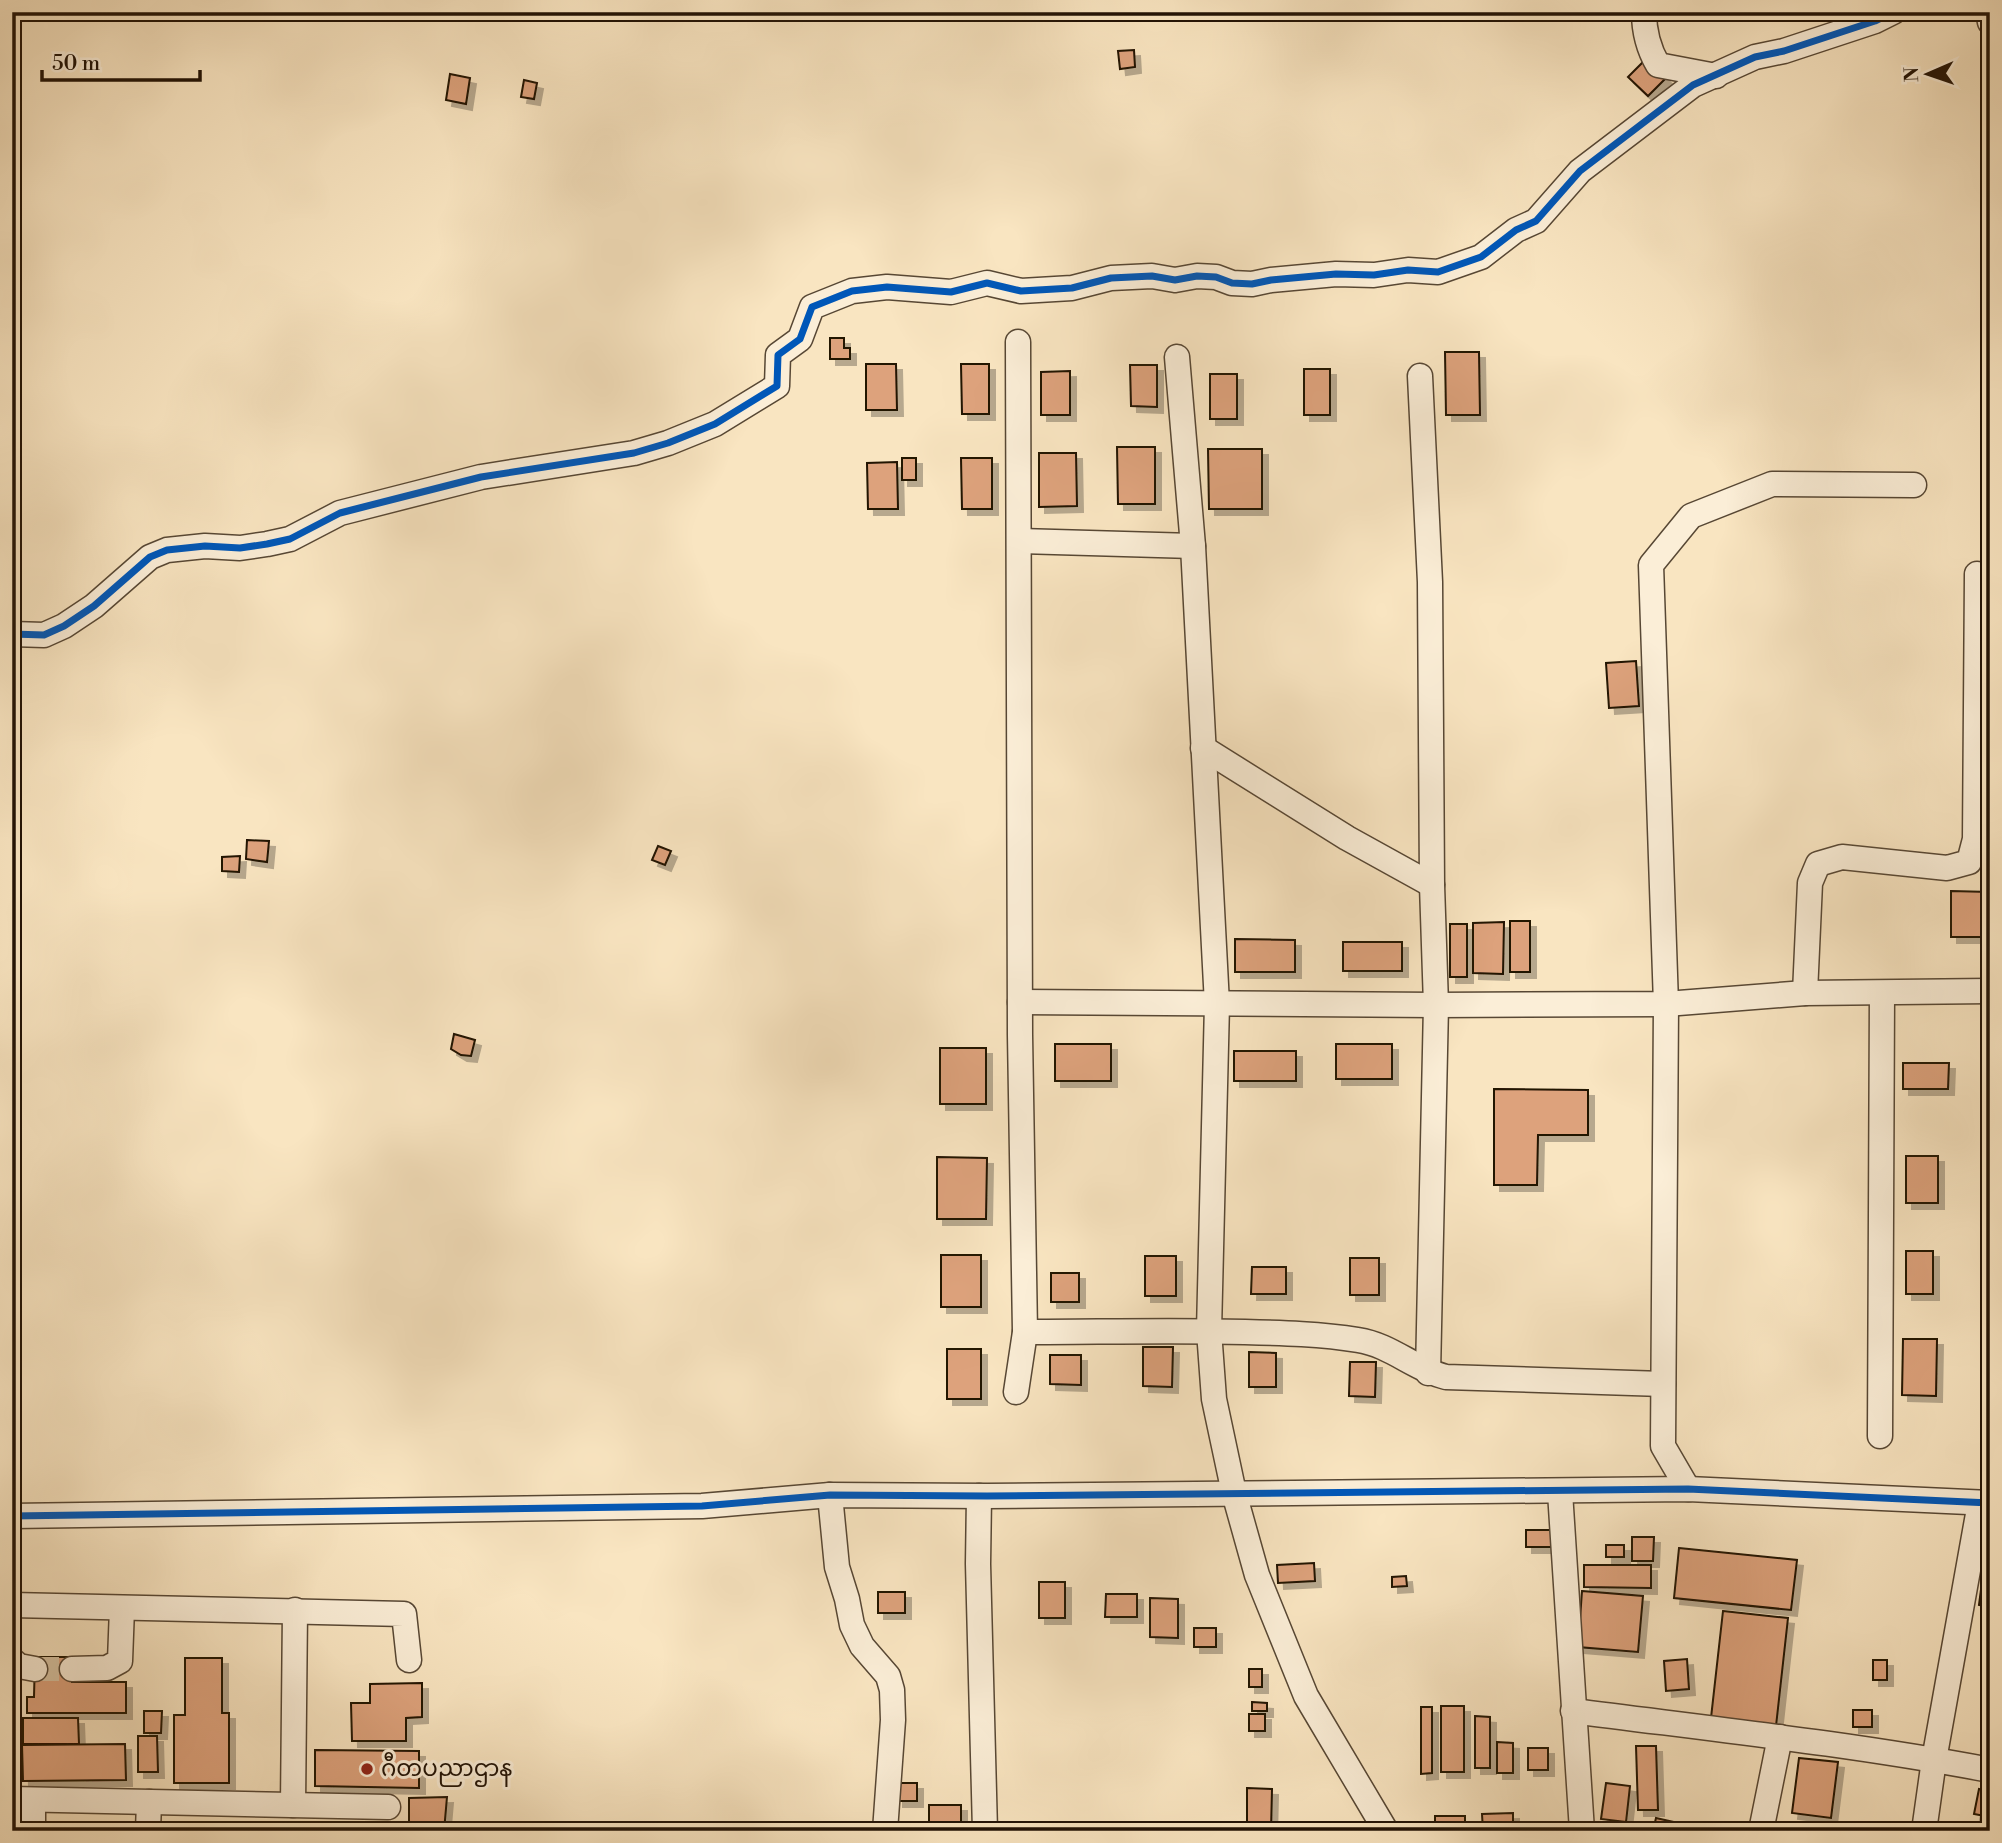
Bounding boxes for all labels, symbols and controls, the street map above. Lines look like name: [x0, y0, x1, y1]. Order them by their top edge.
scale bar: [42, 38, 200, 82]
north arrow: [1894, 38, 1964, 108]
text: 50 m: [52, 51, 100, 77]
text: N: [1900, 67, 1924, 82]
place label: ဂီတပညာဌာန: [381, 1752, 512, 1787]
marker: ဂီတပညာဌာန: [359, 1761, 375, 1777]

